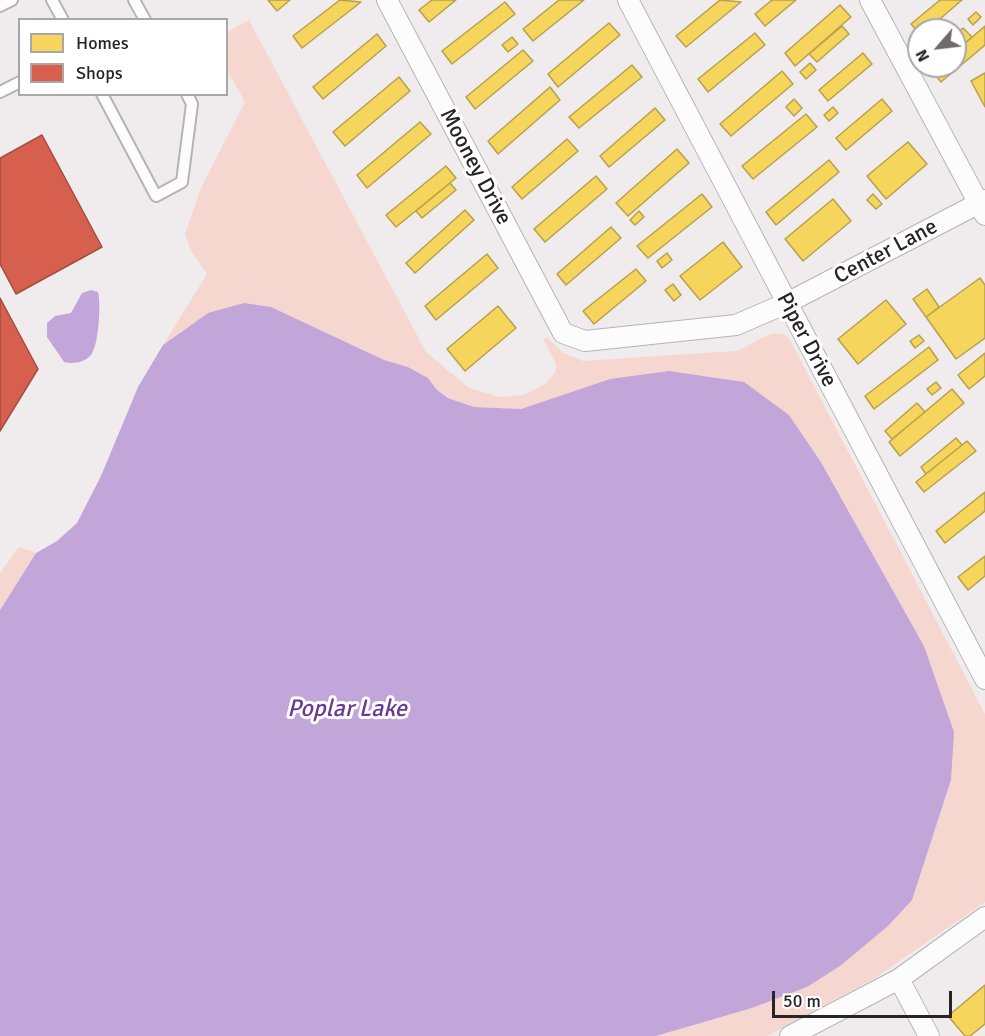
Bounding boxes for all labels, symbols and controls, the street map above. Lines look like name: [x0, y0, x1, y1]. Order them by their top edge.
legend: [18, 18, 228, 96]
north arrow: [907, 18, 967, 78]
text: Homes: [76, 32, 129, 54]
text: N: [911, 46, 934, 65]
text: Shops: [76, 62, 123, 84]
street label: Mooney Drive: [433, 104, 517, 230]
street label: Center Lane: [830, 214, 942, 290]
street label: Piper Drive: [770, 288, 842, 392]
water label: Poplar Lake: [287, 696, 407, 724]
scale bar: [775, 979, 955, 1017]
text: 50 m: [783, 990, 821, 1012]

